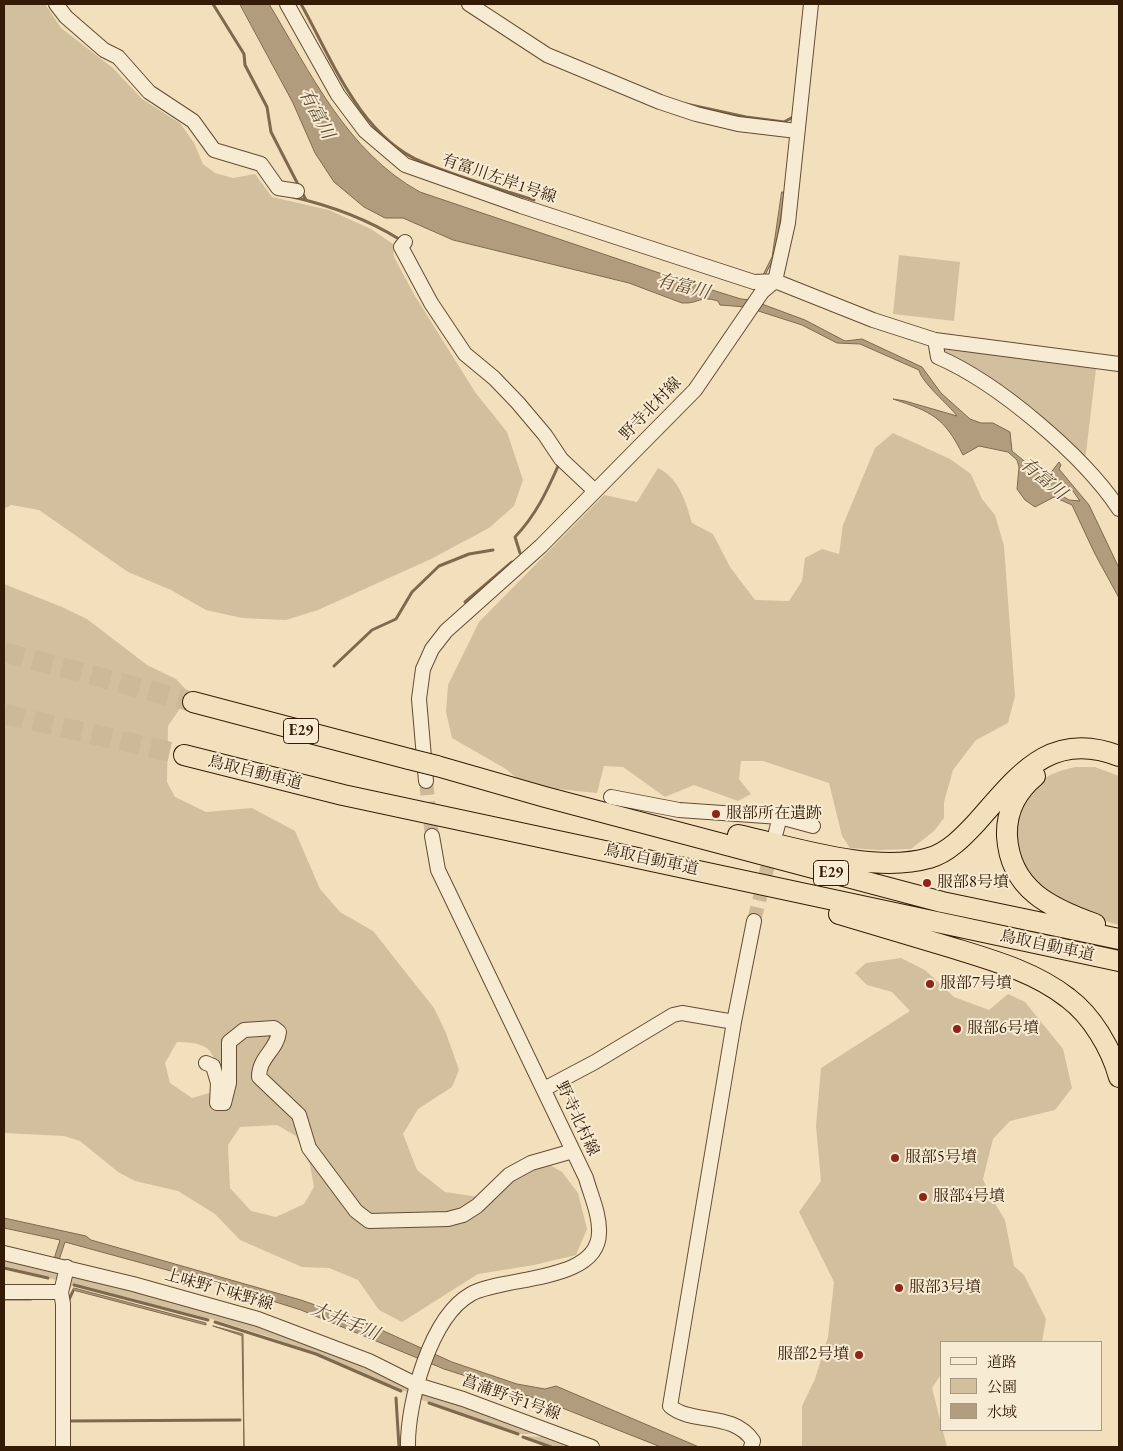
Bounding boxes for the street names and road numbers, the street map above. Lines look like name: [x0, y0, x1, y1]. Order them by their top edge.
street label: 有富川左岸1号線: [439, 150, 559, 208]
street label: 野寺北村線: [616, 374, 686, 444]
road number: E29: [284, 718, 318, 744]
street label: 鳥取自動車道: [206, 752, 304, 794]
street label: 鳥取自動車道: [602, 841, 700, 879]
road number: E29: [814, 860, 848, 886]
street label: 鳥取自動車道: [998, 927, 1096, 965]
street label: 野寺北村線: [551, 1079, 603, 1159]
street label: 上味野下味野線: [163, 1265, 275, 1315]
street label: 菖蒲野寺1号線: [459, 1371, 563, 1425]

